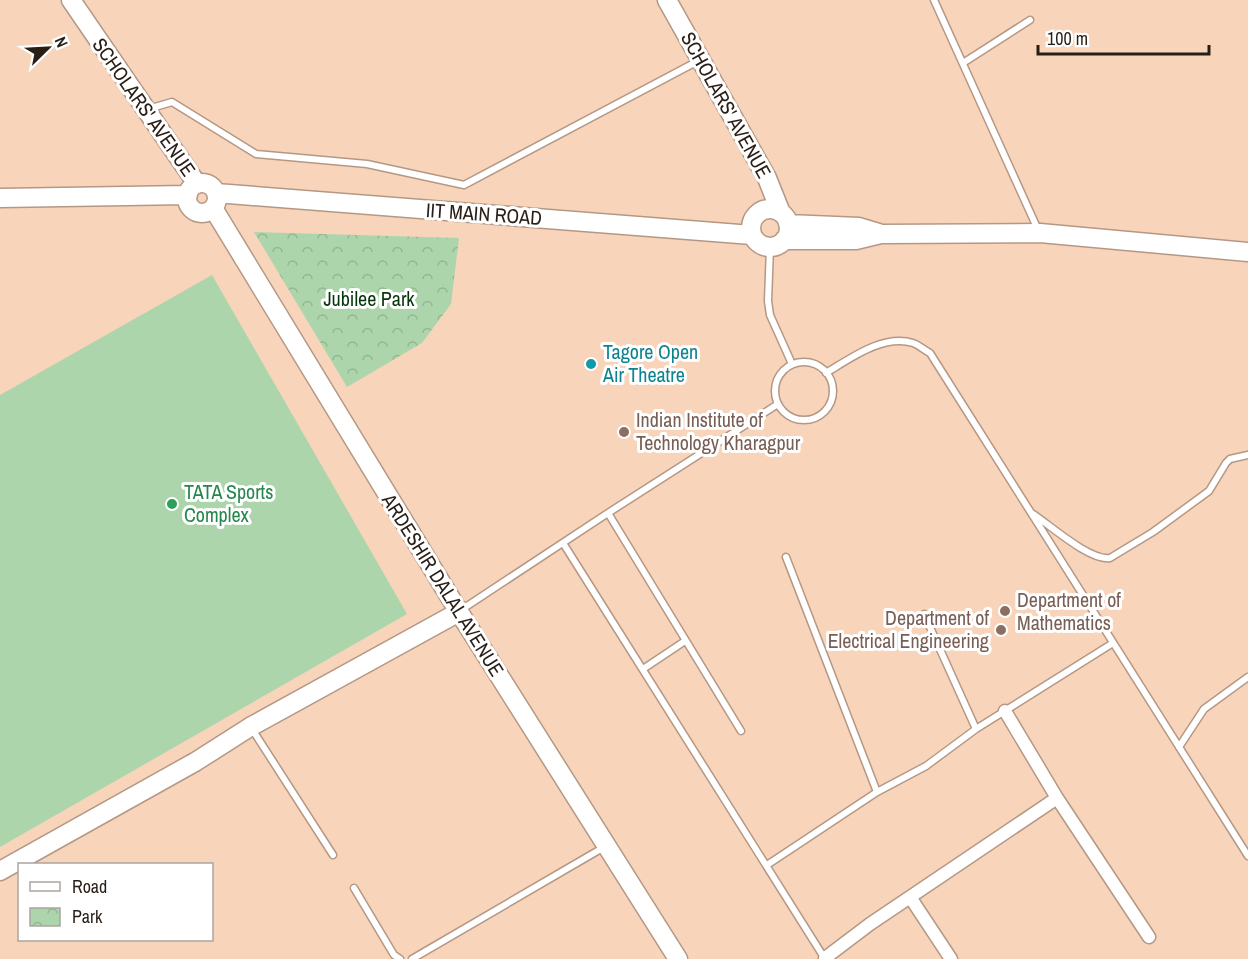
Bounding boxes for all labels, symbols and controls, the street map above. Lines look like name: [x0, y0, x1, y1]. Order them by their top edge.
north arrow: [18, 18, 78, 78]
scale bar: [1038, 18, 1209, 56]
text: 100 m: [1047, 26, 1088, 51]
street label: SCHOLARS' AVENUE: [675, 27, 778, 183]
street label: SCHOLARS' AVENUE: [87, 32, 202, 181]
text: N: [50, 33, 74, 51]
street label: IIT MAIN ROAD: [425, 196, 543, 231]
park label: Jubilee Park: [323, 285, 415, 312]
place label: Tagore Open Air Theatre: [602, 338, 698, 388]
marker: Tagore Open Air Theatre: [584, 357, 598, 371]
place label: Indian Institute of Technology Kharagpur: [636, 406, 801, 456]
marker: Indian Institute of Technology Kharagpur: [617, 425, 631, 439]
place label: TATA Sports Complex: [184, 478, 273, 528]
street label: ARDESHIR DALAL AVENUE: [376, 487, 511, 681]
marker: TATA Sports Complex: [165, 497, 179, 511]
place label: Department of Mathematics: [1017, 586, 1121, 636]
place label: Department of Electrical Engineering: [828, 604, 989, 654]
marker: Department of Mathematics: [998, 604, 1012, 618]
marker: Department of Electrical Engineering: [994, 623, 1008, 637]
legend: [18, 863, 213, 941]
text: Road: [72, 874, 107, 899]
text: Park: [72, 904, 103, 929]

